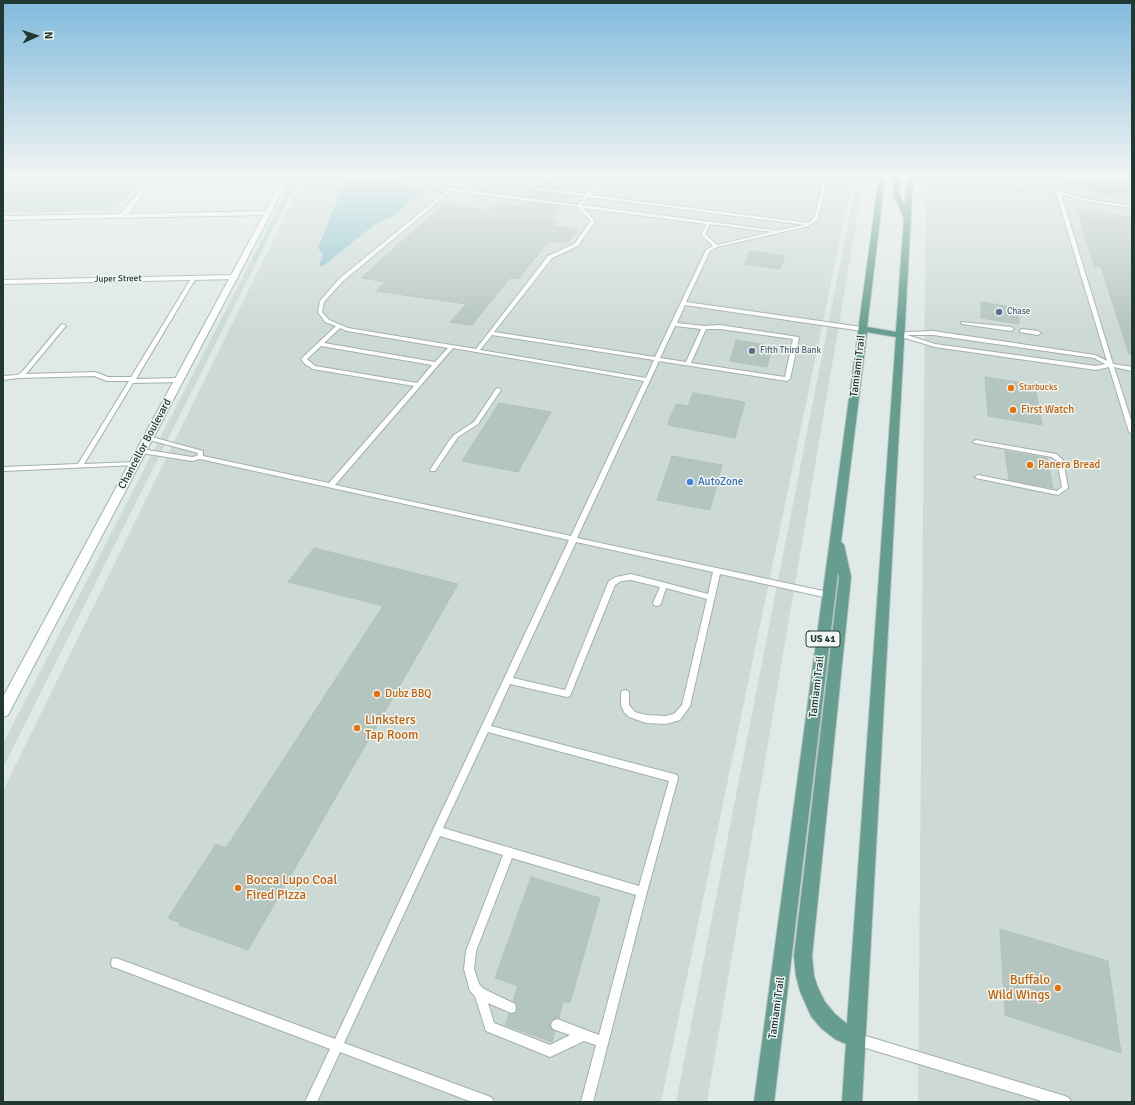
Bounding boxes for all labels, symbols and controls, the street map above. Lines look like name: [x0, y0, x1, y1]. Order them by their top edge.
north arrow: [16, 16, 56, 56]
text: N: [42, 31, 55, 40]
street label: Juper Street: [94, 273, 142, 285]
marker: Chase: [994, 307, 1004, 317]
place label: Chase: [1007, 307, 1030, 317]
street label: Tamiami Trail: [848, 334, 868, 398]
marker: Fifth Third Bank: [747, 346, 757, 356]
place label: Fifth Third Bank: [760, 346, 821, 356]
marker: Starbucks: [1006, 383, 1016, 393]
place label: Starbucks: [1019, 383, 1057, 393]
street label: Chancellor Boulevard: [116, 397, 174, 491]
place label: First Watch: [1021, 403, 1074, 417]
marker: First Watch: [1008, 405, 1018, 415]
place label: Panera Bread: [1038, 458, 1100, 472]
marker: Panera Bread: [1025, 460, 1035, 470]
place label: AutoZone: [698, 475, 743, 489]
marker: AutoZone: [685, 477, 695, 487]
road number: US 41: [806, 631, 840, 647]
street label: Tamiami Trail: [807, 655, 827, 719]
place label: Dubz BBQ: [385, 687, 431, 701]
marker: Dubz BBQ: [372, 689, 382, 699]
place label: Linksters Tap Room: [365, 713, 418, 744]
marker: Linksters Tap Room: [352, 723, 362, 733]
place label: Bocca Lupo Coal Fired Pizza: [246, 873, 337, 904]
marker: Bocca Lupo Coal Fired Pizza: [233, 883, 243, 893]
place label: Buffalo Wild Wings: [988, 973, 1050, 1004]
street label: Tamiami Trail: [766, 976, 788, 1040]
marker: Buffalo Wild Wings: [1053, 983, 1063, 993]

